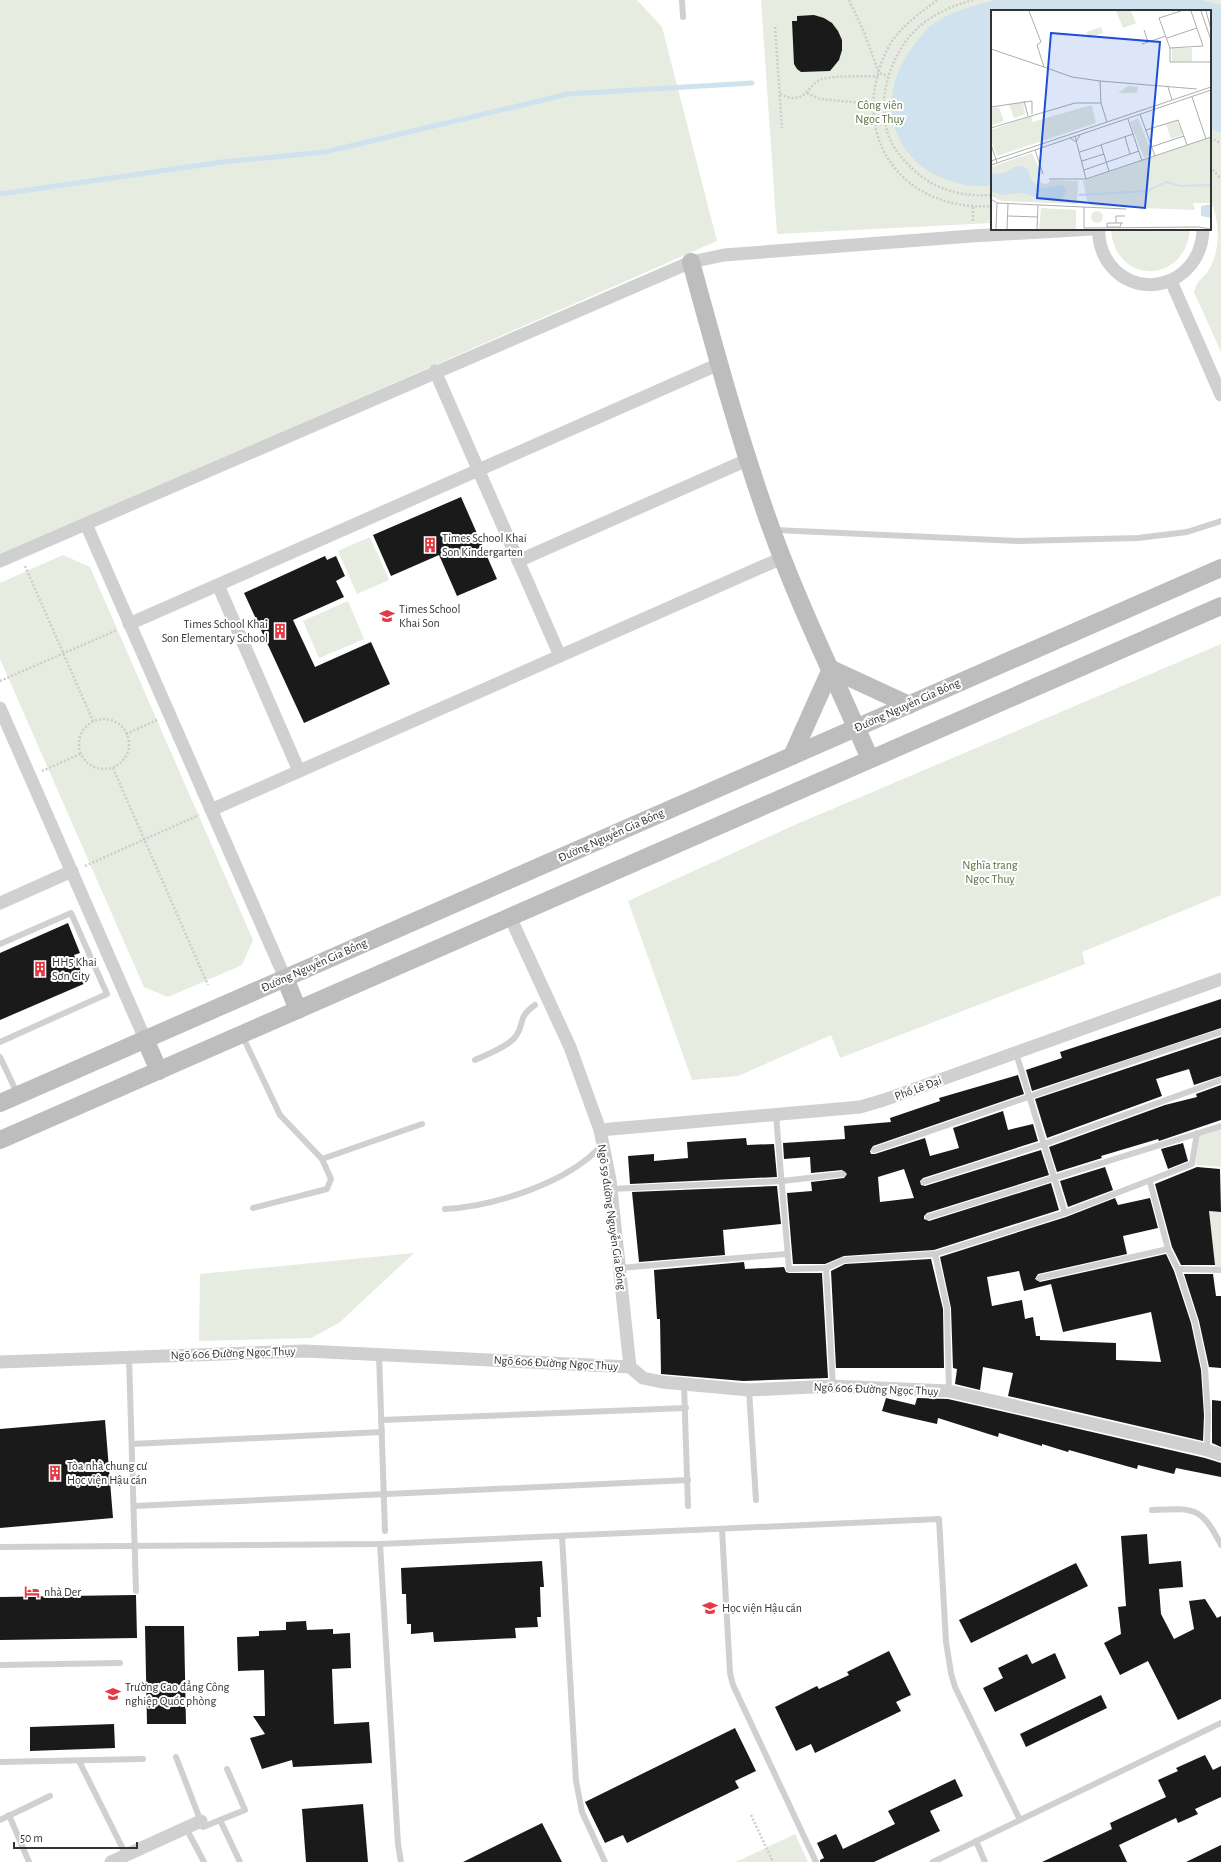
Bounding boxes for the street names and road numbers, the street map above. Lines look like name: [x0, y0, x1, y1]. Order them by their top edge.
street label: Đường Nguyễn Gia Bồng: [852, 675, 962, 735]
street label: Đường Nguyễn Gia Bồng: [556, 805, 666, 865]
street label: Đường Nguyễn Gia Bồng: [259, 935, 369, 995]
street label: Phố Lê Đại: [893, 1074, 943, 1102]
street label: Ngõ 59 đường Nguyễn Gia Bồng: [595, 1143, 629, 1291]
street label: Ngõ 606 Đường Ngọc Thụy: [170, 1345, 296, 1362]
street label: Ngõ 606 Đường Ngọc Thụy: [493, 1354, 619, 1373]
street label: Ngõ 606 Đường Ngọc Thụy: [813, 1381, 939, 1398]

